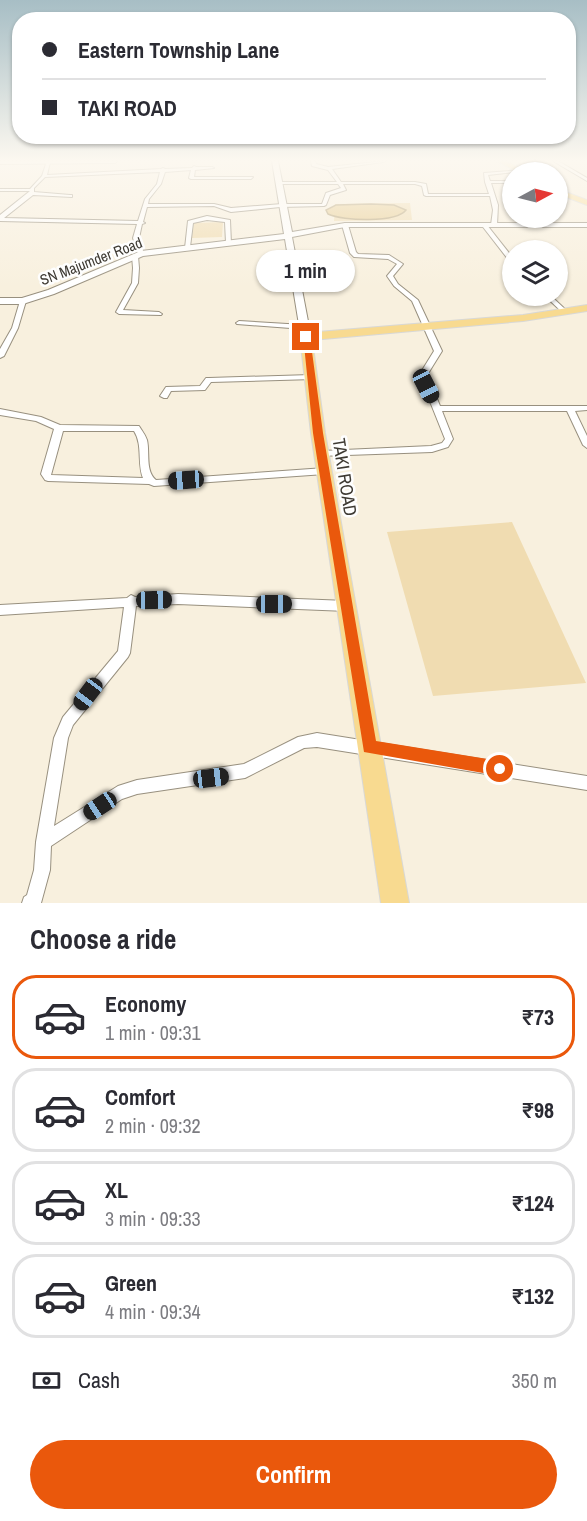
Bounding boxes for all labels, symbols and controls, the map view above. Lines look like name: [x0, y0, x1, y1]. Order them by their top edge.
text: Eastern Township Lane: [78, 35, 279, 65]
text: TAKI ROAD: [78, 93, 177, 123]
north arrow: [502, 162, 568, 228]
map controls: [502, 162, 568, 306]
street label: SN Majumder Road: [37, 232, 145, 290]
button: layers: [502, 240, 568, 306]
callout: 1 min: [256, 250, 356, 292]
text: 1 min: [284, 257, 327, 284]
route end: [292, 323, 319, 350]
car: [410, 366, 442, 406]
street label: TAKI ROAD: [327, 436, 363, 518]
car: [167, 470, 205, 490]
car: [136, 591, 172, 609]
car: [256, 595, 292, 613]
car: [70, 674, 106, 714]
route start: [486, 755, 513, 782]
car: [192, 767, 230, 789]
car: [80, 789, 120, 823]
text: Choose a ride: [30, 921, 176, 957]
text: Economy: [105, 989, 186, 1019]
icon: car: [33, 990, 87, 1044]
text: ₹73: [521, 1002, 554, 1032]
text: 1 min · 09:31: [105, 1019, 201, 1046]
text: Comfort: [105, 1082, 175, 1112]
icon: car: [33, 1083, 87, 1137]
text: ₹98: [521, 1095, 554, 1125]
text: 2 min · 09:32: [105, 1112, 201, 1139]
text: XL: [105, 1175, 128, 1205]
icon: car: [33, 1176, 87, 1230]
text: ₹124: [511, 1188, 554, 1218]
text: 3 min · 09:33: [105, 1205, 201, 1232]
text: Green: [105, 1268, 157, 1298]
icon: car: [33, 1269, 87, 1323]
text: ₹132: [511, 1281, 554, 1311]
text: 4 min · 09:34: [105, 1298, 201, 1325]
icon: cash: [30, 1364, 63, 1397]
text: Cash: [78, 1365, 120, 1395]
text: 350 m: [511, 1367, 557, 1394]
button: Confirm: [30, 1440, 557, 1509]

